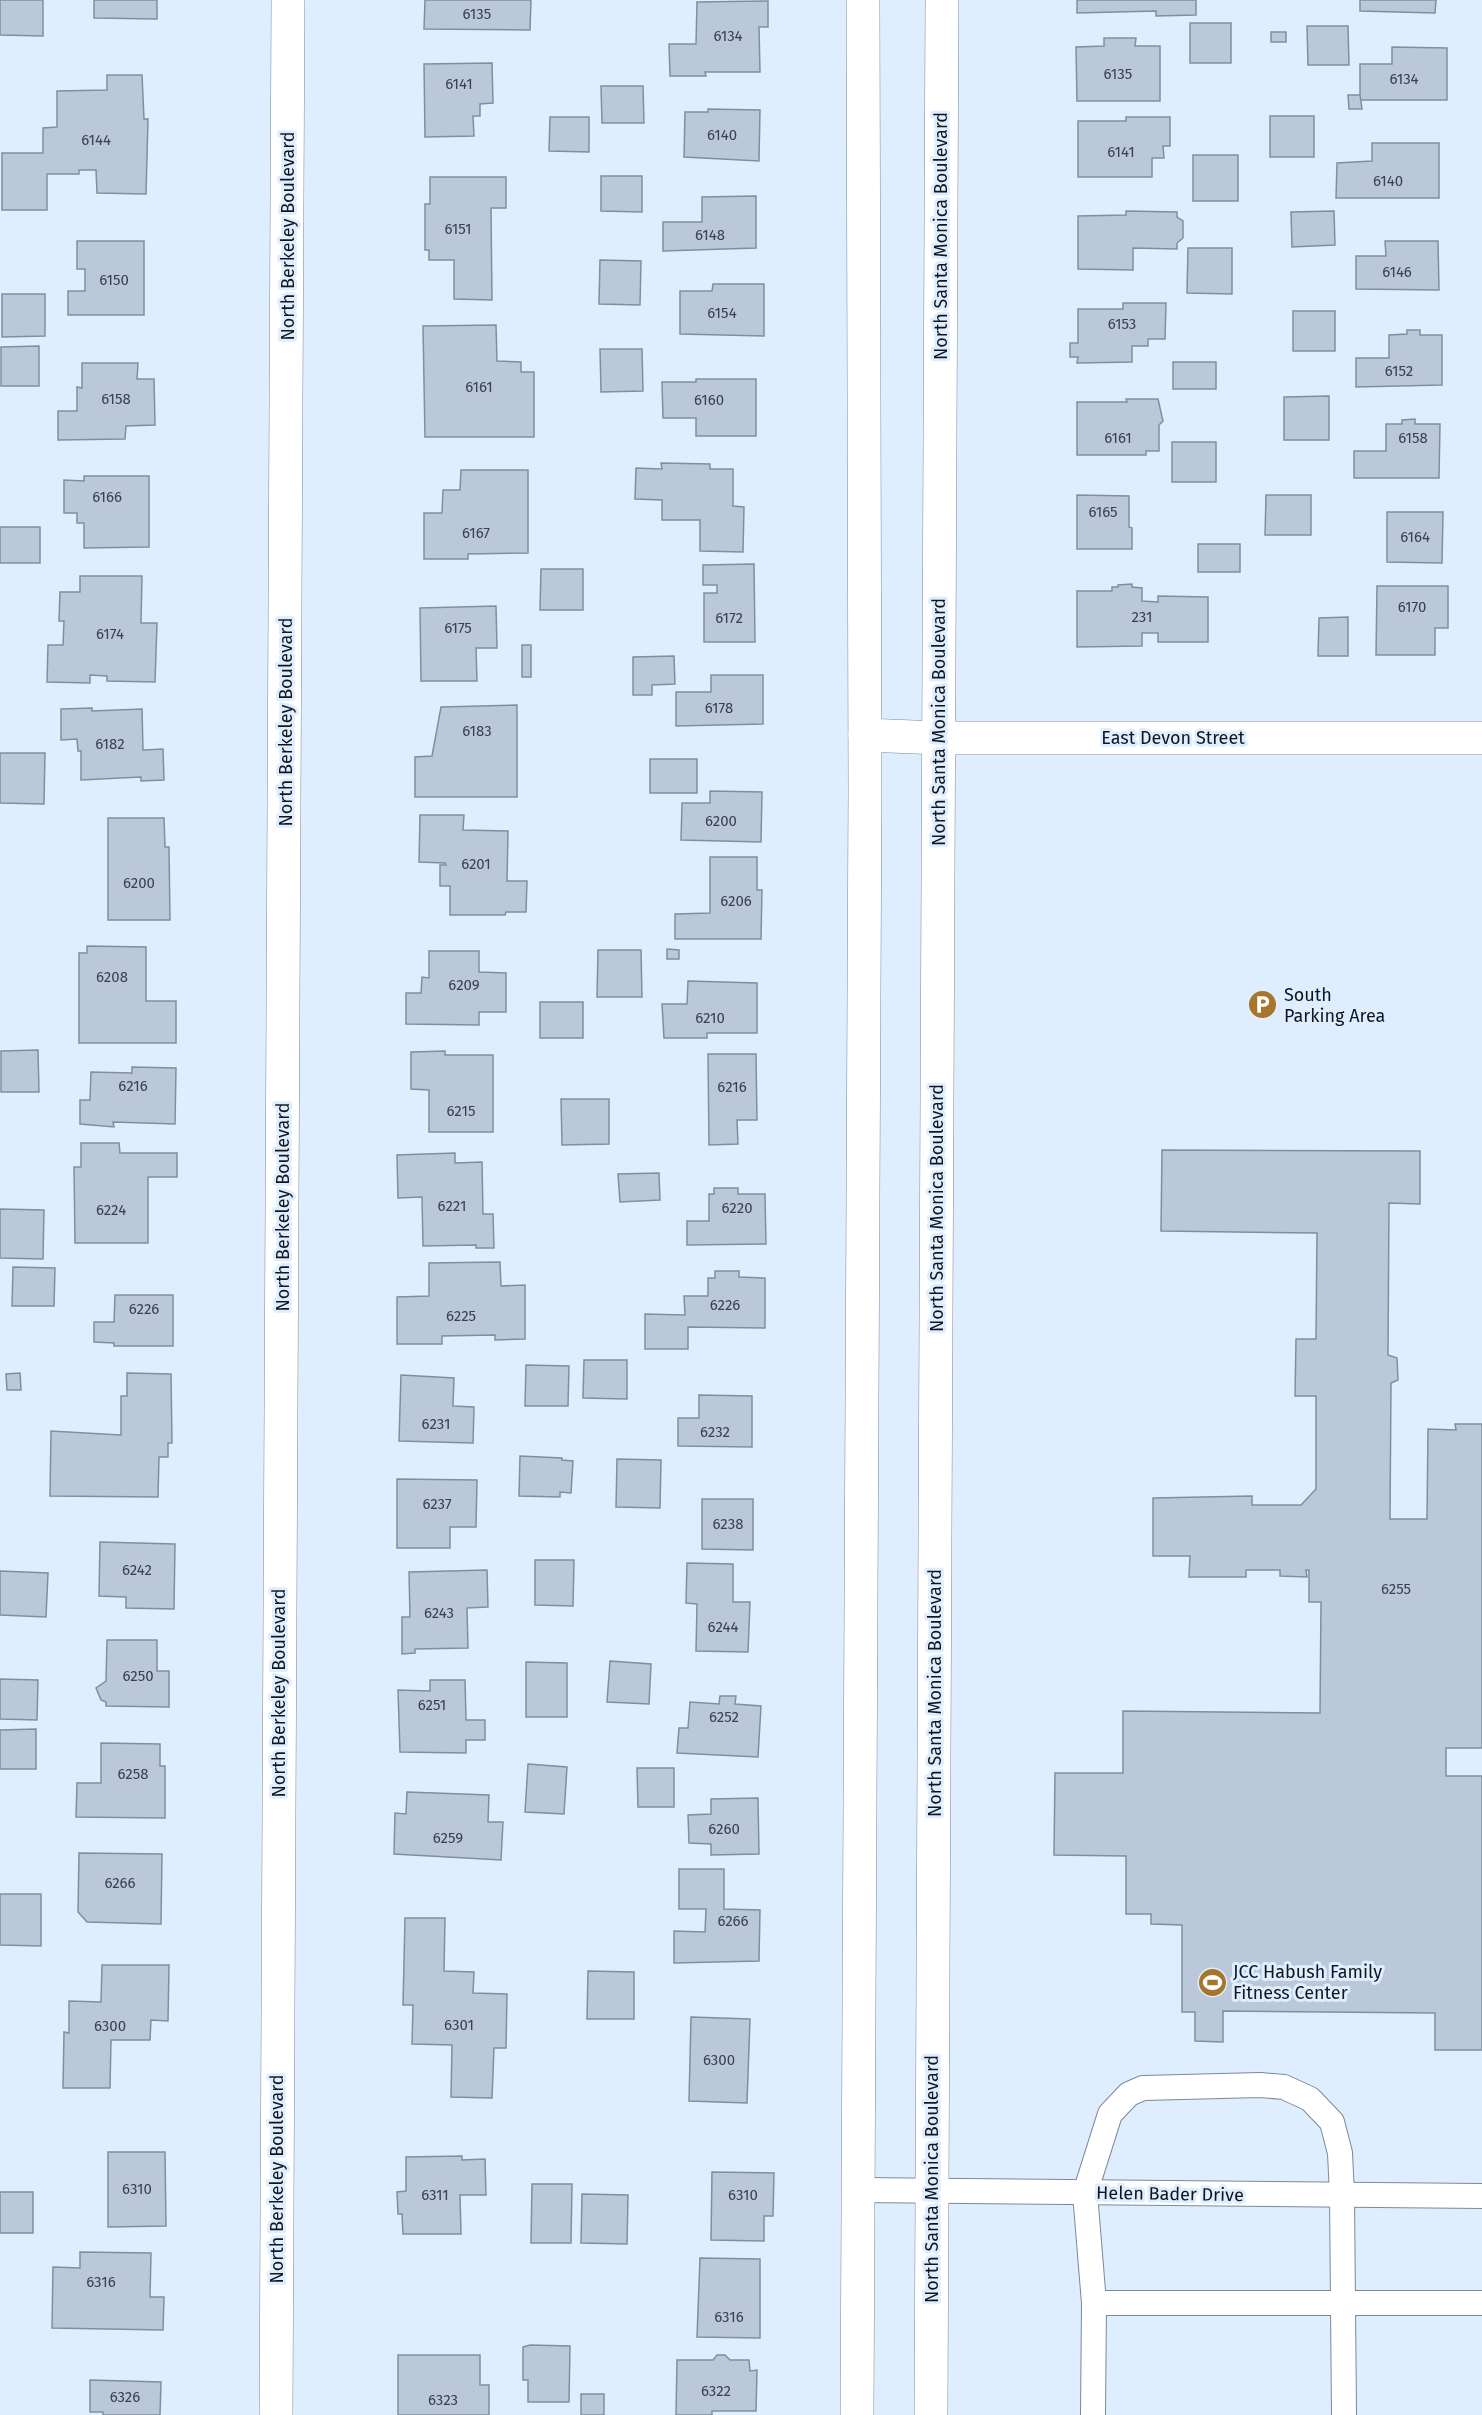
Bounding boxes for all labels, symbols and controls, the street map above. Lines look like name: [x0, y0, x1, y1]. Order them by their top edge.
house number: 6135: [463, 5, 491, 23]
house number: 6134: [713, 27, 743, 45]
house number: 6135: [1104, 65, 1132, 83]
house number: 6134: [1389, 70, 1419, 88]
house number: 6141: [445, 75, 473, 93]
street label: North Santa Monica Boulevard: [930, 112, 952, 360]
house number: 6140: [707, 126, 737, 144]
house number: 6144: [81, 131, 111, 149]
street label: North Berkeley Boulevard: [277, 131, 299, 341]
house number: 6141: [1107, 143, 1135, 161]
house number: 6140: [1373, 172, 1403, 190]
house number: 6151: [444, 220, 472, 238]
house number: 6148: [695, 226, 725, 244]
house number: 6146: [1382, 263, 1412, 281]
house number: 6150: [99, 271, 129, 289]
house number: 6154: [707, 304, 737, 322]
house number: 6153: [1108, 315, 1136, 333]
house number: 6152: [1385, 362, 1413, 380]
house number: 6161: [465, 378, 493, 396]
house number: 6158: [101, 390, 131, 408]
house number: 6160: [694, 391, 724, 409]
house number: 6161: [1104, 429, 1132, 447]
house number: 6158: [1398, 429, 1428, 447]
house number: 6166: [92, 488, 122, 506]
house number: 6165: [1088, 503, 1118, 521]
house number: 6167: [462, 524, 490, 542]
house number: 6164: [1400, 528, 1430, 546]
street label: North Santa Monica Boulevard: [928, 598, 950, 846]
house number: 6170: [1398, 598, 1426, 616]
house number: 231: [1132, 608, 1152, 626]
house number: 6172: [715, 609, 743, 627]
street label: North Berkeley Boulevard: [275, 617, 297, 827]
house number: 6175: [444, 619, 472, 637]
house number: 6174: [96, 625, 124, 643]
house number: 6178: [705, 699, 733, 717]
house number: 6183: [462, 722, 492, 740]
street label: East Devon Street: [1101, 727, 1245, 749]
house number: 6182: [95, 735, 125, 753]
house number: 6200: [705, 812, 737, 830]
house number: 6201: [461, 855, 491, 873]
house number: 6200: [123, 874, 155, 892]
house number: 6206: [720, 892, 752, 910]
house number: 6208: [96, 968, 128, 986]
house number: 6209: [448, 976, 480, 994]
place label: South Parking Area: [1284, 984, 1385, 1027]
parking icon: South Parking Area: [1247, 989, 1279, 1021]
house number: 6210: [695, 1009, 725, 1027]
house number: 6216: [118, 1077, 148, 1095]
house number: 6216: [717, 1078, 747, 1096]
street label: North Santa Monica Boulevard: [926, 1084, 948, 1332]
street label: North Berkeley Boulevard: [272, 1102, 294, 1312]
house number: 6215: [447, 1102, 475, 1120]
house number: 6221: [438, 1197, 466, 1215]
house number: 6220: [721, 1199, 753, 1217]
house number: 6224: [96, 1201, 126, 1219]
house number: 6226: [710, 1296, 740, 1314]
house number: 6226: [129, 1300, 159, 1318]
house number: 6225: [446, 1307, 476, 1325]
house number: 6231: [422, 1415, 450, 1433]
house number: 6232: [700, 1423, 730, 1441]
house number: 6237: [422, 1495, 452, 1513]
house number: 6238: [713, 1515, 743, 1533]
house number: 6242: [122, 1561, 152, 1579]
street label: North Santa Monica Boulevard: [924, 1569, 946, 1817]
house number: 6255: [1381, 1580, 1411, 1598]
street label: North Berkeley Boulevard: [268, 1588, 290, 1798]
house number: 6243: [424, 1604, 454, 1622]
house number: 6244: [708, 1618, 738, 1636]
house number: 6250: [122, 1667, 154, 1685]
house number: 6251: [418, 1696, 446, 1714]
house number: 6252: [709, 1708, 739, 1726]
house number: 6258: [117, 1765, 149, 1783]
house number: 6260: [708, 1820, 740, 1838]
house number: 6259: [433, 1829, 463, 1847]
house number: 6266: [104, 1874, 136, 1892]
house number: 6266: [717, 1912, 749, 1930]
place label: JCC Habush Family Fitness Center: [1233, 1961, 1382, 2004]
sports icon: JCC Habush Family Fitness Center: [1196, 1966, 1228, 1998]
house number: 6301: [444, 2016, 474, 2034]
house number: 6300: [94, 2017, 126, 2035]
house number: 6300: [703, 2051, 735, 2069]
street label: North Santa Monica Boulevard: [921, 2055, 943, 2303]
street label: North Berkeley Boulevard: [266, 2074, 288, 2284]
house number: 6310: [122, 2180, 152, 2198]
street label: Helen Bader Drive: [1096, 2182, 1244, 2206]
house number: 6311: [421, 2186, 449, 2204]
house number: 6310: [728, 2186, 758, 2204]
house number: 6316: [86, 2273, 116, 2291]
house number: 6316: [714, 2308, 744, 2326]
house number: 6322: [701, 2382, 731, 2400]
house number: 6326: [110, 2388, 140, 2406]
house number: 6323: [428, 2391, 458, 2409]

